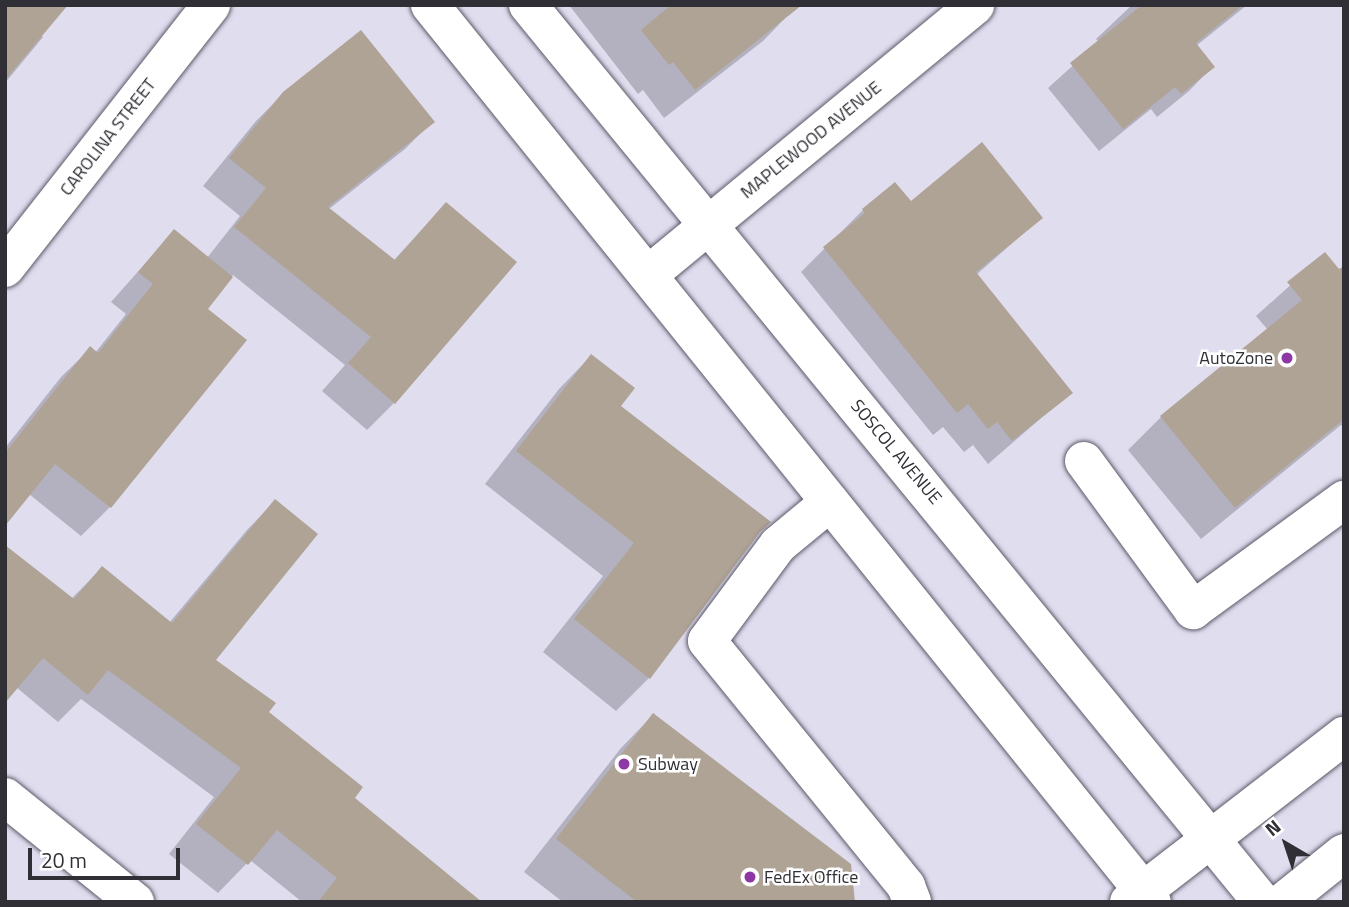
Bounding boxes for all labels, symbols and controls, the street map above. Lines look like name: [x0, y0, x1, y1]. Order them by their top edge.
street label: CAROLINA STREET: [55, 74, 161, 200]
street label: MAPLEWOOD AVENUE: [736, 77, 886, 203]
place label: AutoZone: [1199, 347, 1273, 369]
marker: AutoZone: [1279, 350, 1295, 366]
street label: SOSCOL AVENUE: [846, 395, 946, 509]
place label: Subway: [638, 753, 698, 775]
marker: Subway: [616, 756, 632, 772]
north arrow: [1251, 809, 1321, 879]
text: N: [1258, 812, 1287, 843]
scale bar: [32, 834, 184, 878]
text: 20 m: [41, 844, 87, 876]
place label: FedEx Office: [764, 866, 858, 888]
marker: FedEx Office: [742, 869, 758, 885]

